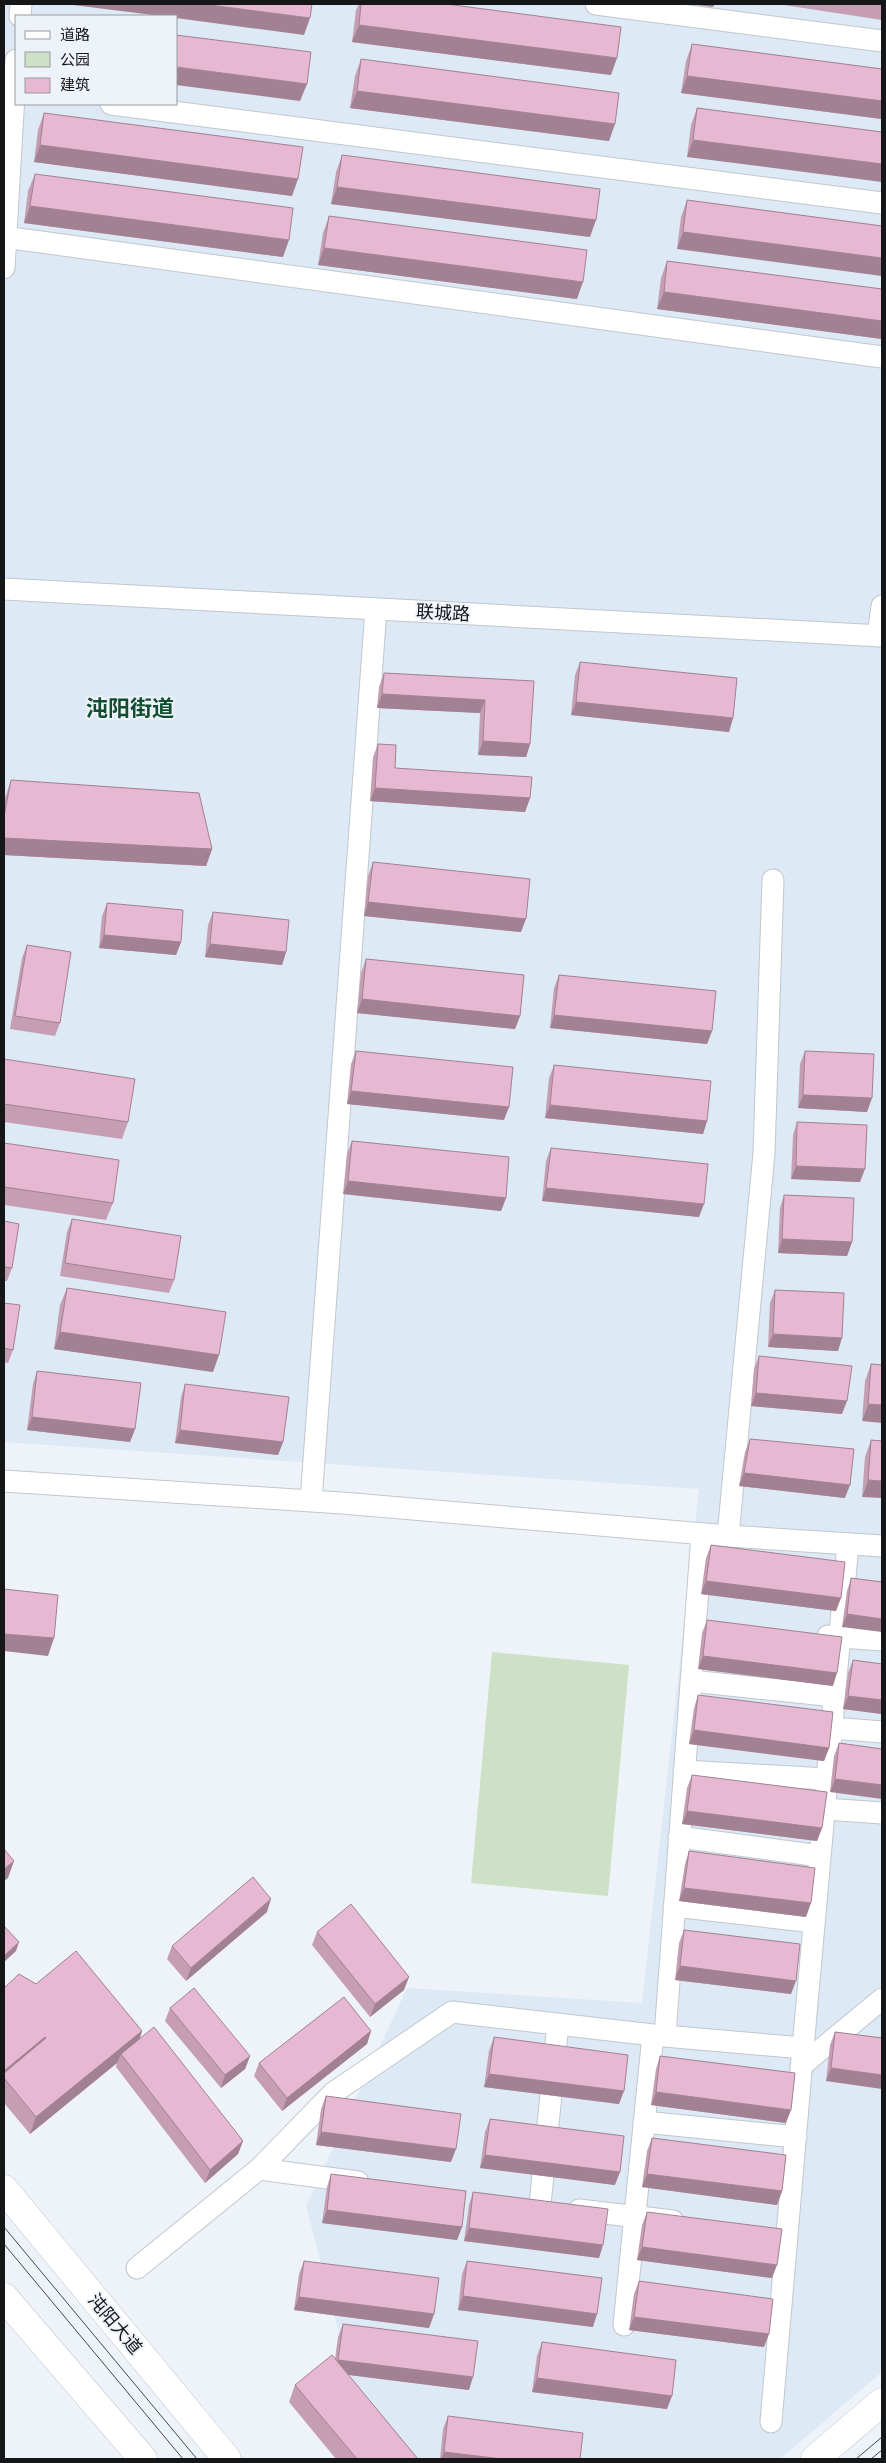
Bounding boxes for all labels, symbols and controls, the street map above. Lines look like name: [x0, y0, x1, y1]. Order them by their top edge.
legend: [15, 15, 178, 105]
text: 道路: [60, 26, 90, 44]
text: 公园: [60, 51, 90, 69]
text: 建筑: [60, 76, 90, 94]
street label: 联城路: [415, 601, 471, 625]
district label: 沌阳街道: [86, 695, 174, 722]
street label: 沌阳大道: [83, 2289, 147, 2359]

